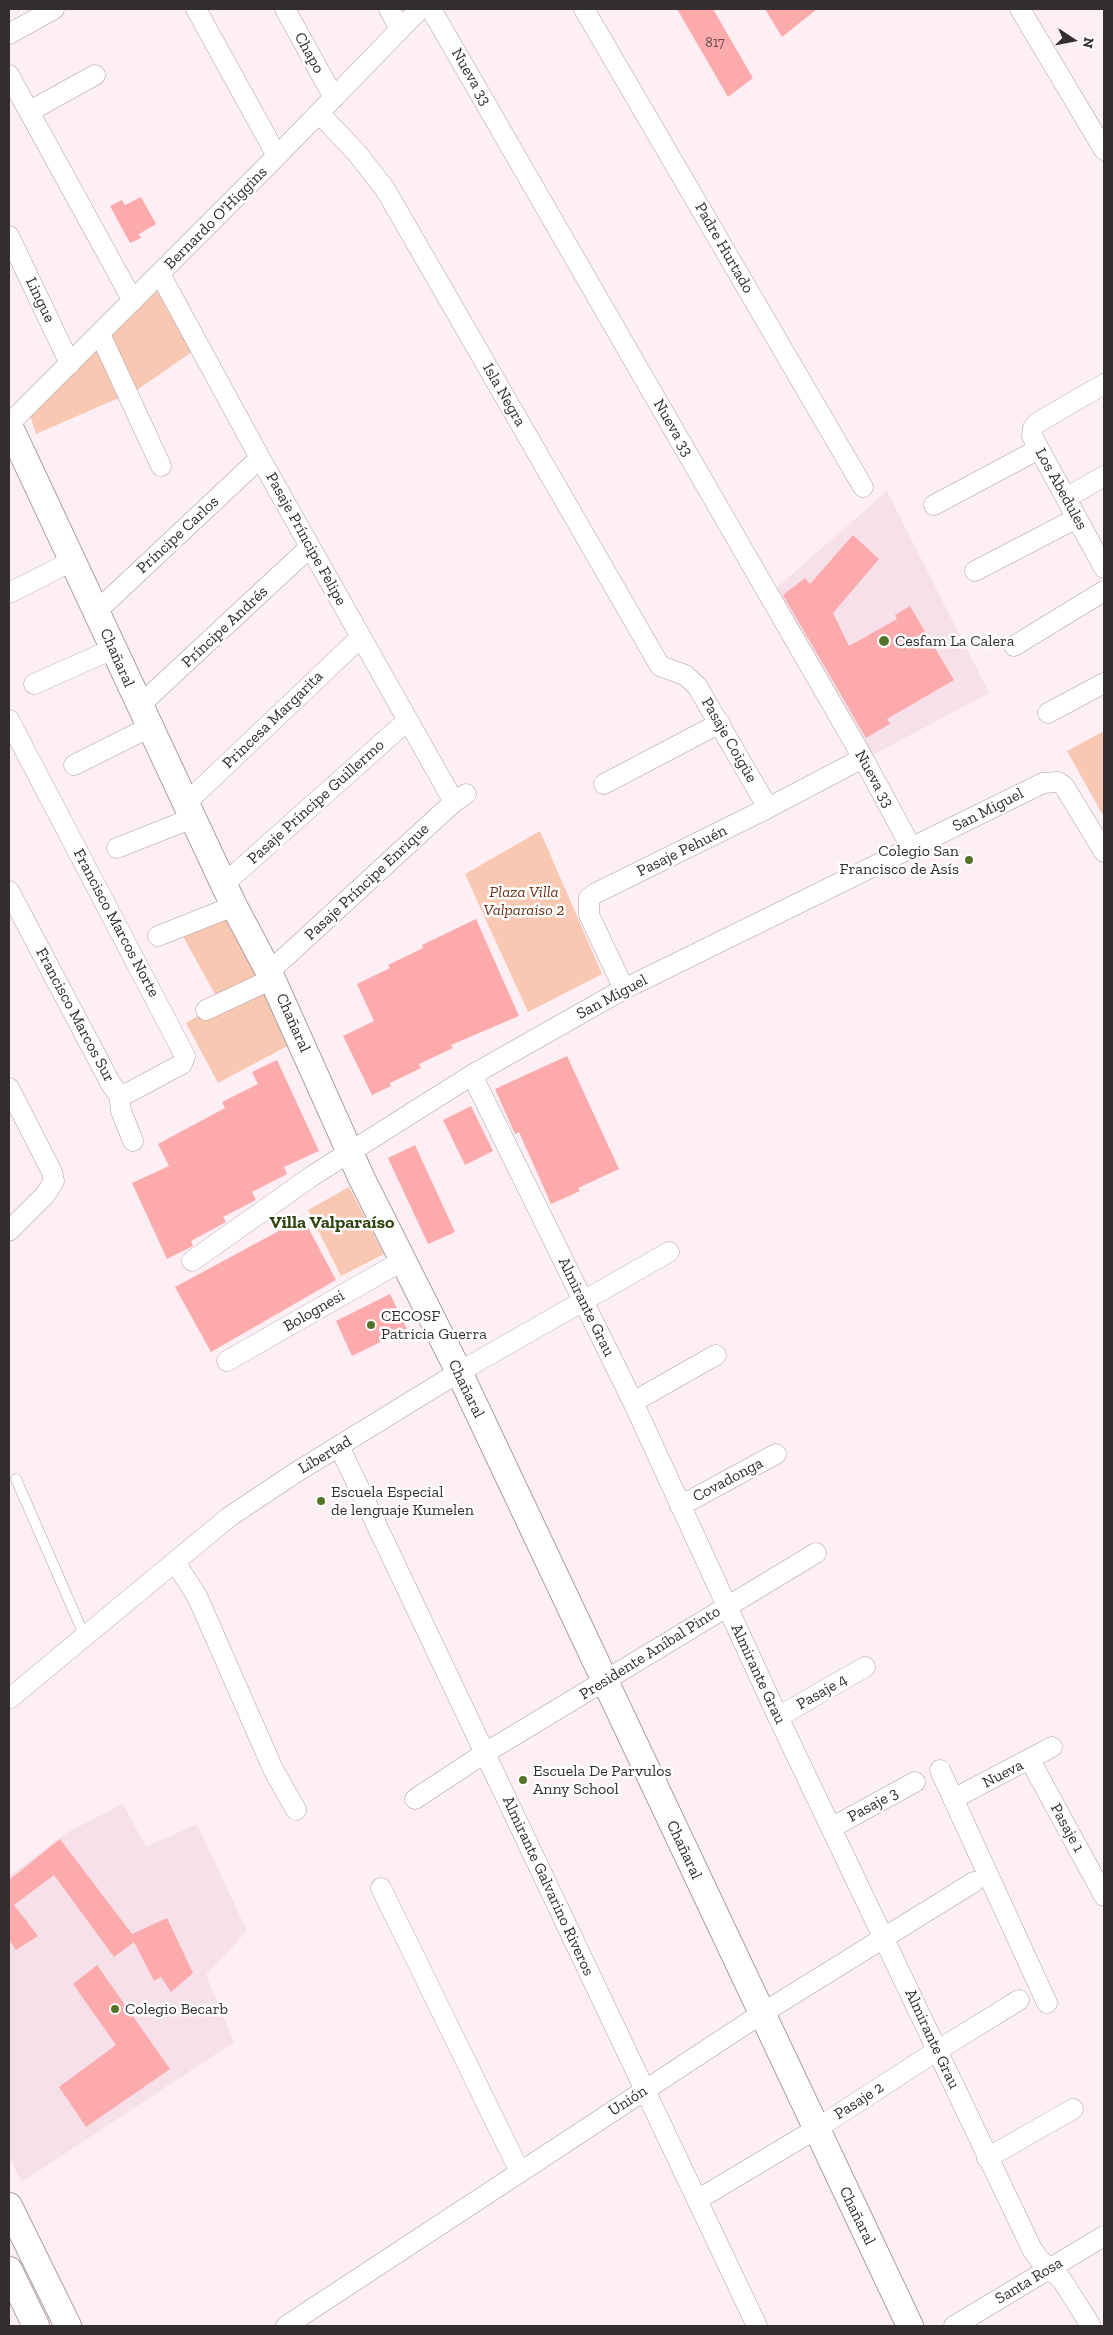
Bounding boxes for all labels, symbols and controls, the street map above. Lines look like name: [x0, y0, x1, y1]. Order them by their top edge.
north arrow: [1048, 15, 1098, 65]
street label: Chapo: [290, 29, 328, 77]
house number: 817: [705, 35, 725, 51]
text: N: [1079, 36, 1098, 50]
street label: Nueva 33: [447, 45, 495, 109]
street label: Bernardo O'Higgins: [161, 163, 271, 273]
street label: Padre Hurtado: [690, 199, 758, 297]
street label: Lingue: [21, 274, 59, 326]
street label: Isla Negra: [478, 360, 530, 430]
street label: Nueva 33: [649, 396, 697, 460]
street label: Los Abedules: [1031, 445, 1091, 533]
street label: Pasaje Príncipe Felipe: [261, 469, 351, 609]
street label: Príncipe Carlos: [133, 492, 223, 578]
street label: Príncipe Andrés: [178, 582, 272, 672]
street label: Chañaral: [95, 625, 139, 691]
place label: Cesfam La Calera: [895, 631, 1015, 651]
marker: Cesfam La Calera: [877, 634, 891, 648]
street label: Princesa Margarita: [219, 667, 327, 773]
street label: Pasaje Coigüe: [697, 694, 761, 786]
street label: Pasaje Príncipe Guillermo: [244, 736, 388, 868]
street label: Nueva 33: [850, 747, 898, 811]
street label: San Miguel: [949, 784, 1027, 836]
street label: Pasaje Príncipe Enrique: [301, 819, 433, 945]
street label: Pasaje Pehuén: [634, 821, 730, 881]
place label: Colegio San Francisco de Asís: [840, 841, 959, 879]
street label: Francisco Marcos Norte: [69, 846, 163, 1000]
marker: Colegio San Francisco de Asís: [963, 854, 975, 866]
park label: Plaza Villa Valparaiso 2: [484, 882, 564, 920]
street label: Francisco Marcos Sur: [31, 944, 119, 1086]
street label: San Miguel: [573, 970, 651, 1024]
street label: Chañaral: [271, 990, 315, 1056]
district label: Villa Valparaíso: [270, 1212, 394, 1234]
street label: Almirante Grau: [554, 1254, 618, 1360]
street label: Bolognesi: [280, 1286, 348, 1336]
place label: CECOSF Patricia Guerra: [381, 1306, 487, 1344]
marker: CECOSF Patricia Guerra: [365, 1319, 377, 1331]
street label: Chañaral: [444, 1357, 488, 1421]
street label: Libertad: [295, 1432, 355, 1478]
street label: Covadonga: [690, 1453, 766, 1507]
place label: Escuela Especial de lenguaje Kumelen: [331, 1482, 474, 1520]
marker: Escuela Especial de lenguaje Kumelen: [315, 1495, 327, 1507]
street label: Presidente Aníbal Pinto: [576, 1602, 724, 1704]
street label: Almirante Grau: [726, 1621, 790, 1727]
street label: Pasaje 4: [793, 1670, 851, 1714]
street label: Nueva: [979, 1756, 1027, 1792]
place label: Escuela De Parvulos Anny School: [533, 1761, 671, 1799]
marker: Escuela De Parvulos Anny School: [517, 1774, 529, 1786]
street label: Pasaje 3: [844, 1783, 902, 1827]
street label: Almirante Galvarino Riveros: [498, 1793, 598, 1979]
street label: Pasaje 1: [1046, 1800, 1088, 1856]
street label: Chañaral: [662, 1818, 706, 1882]
street label: Almirante Grau: [900, 1986, 964, 2092]
place label: Colegio Becarb: [125, 1999, 228, 2019]
marker: Colegio Becarb: [109, 2003, 121, 2015]
street label: Pasaje 2: [831, 2078, 887, 2124]
street label: Unión: [605, 2081, 651, 2121]
street label: Chañaral: [835, 2184, 879, 2248]
street label: Santa Rosa: [992, 2253, 1066, 2309]

